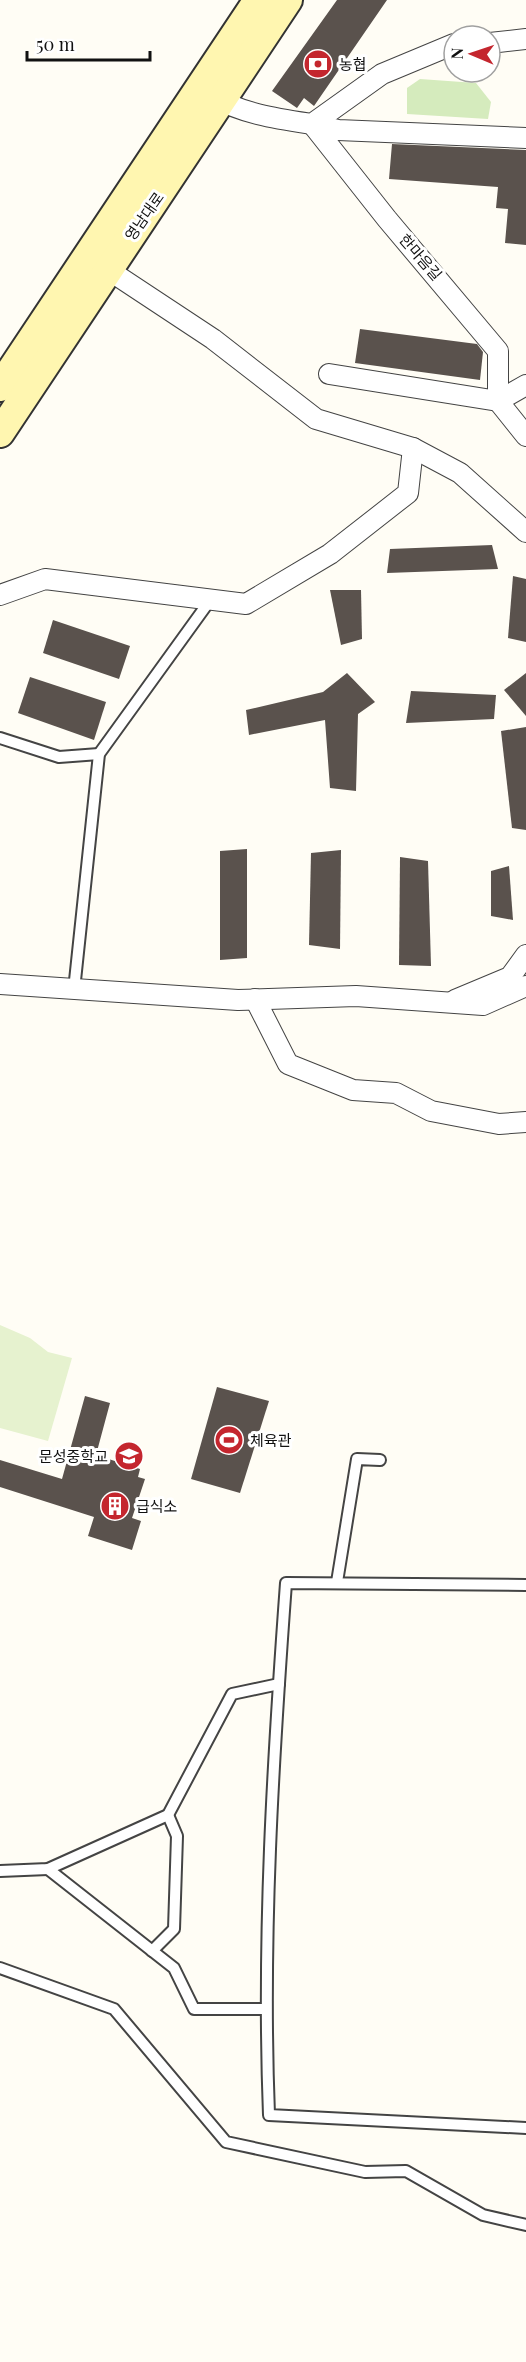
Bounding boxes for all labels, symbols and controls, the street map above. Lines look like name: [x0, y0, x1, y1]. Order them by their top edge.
scale bar: [27, 24, 150, 62]
north arrow: [442, 24, 502, 84]
text: 50 m: [36, 32, 75, 56]
text: N: [446, 47, 467, 60]
bank icon: 농협: [302, 48, 334, 80]
place label: 농협: [339, 54, 367, 74]
street label: 영남대로: [120, 188, 168, 244]
street label: 한마음길: [395, 230, 447, 284]
sports icon: 체육관: [213, 1424, 245, 1456]
place label: 체육관: [250, 1430, 292, 1450]
school or university icon: 문성중학교: [113, 1440, 145, 1472]
place label: 문성중학교: [39, 1446, 108, 1466]
building icon: 급식소: [99, 1490, 131, 1522]
place label: 급식소: [136, 1496, 178, 1516]

